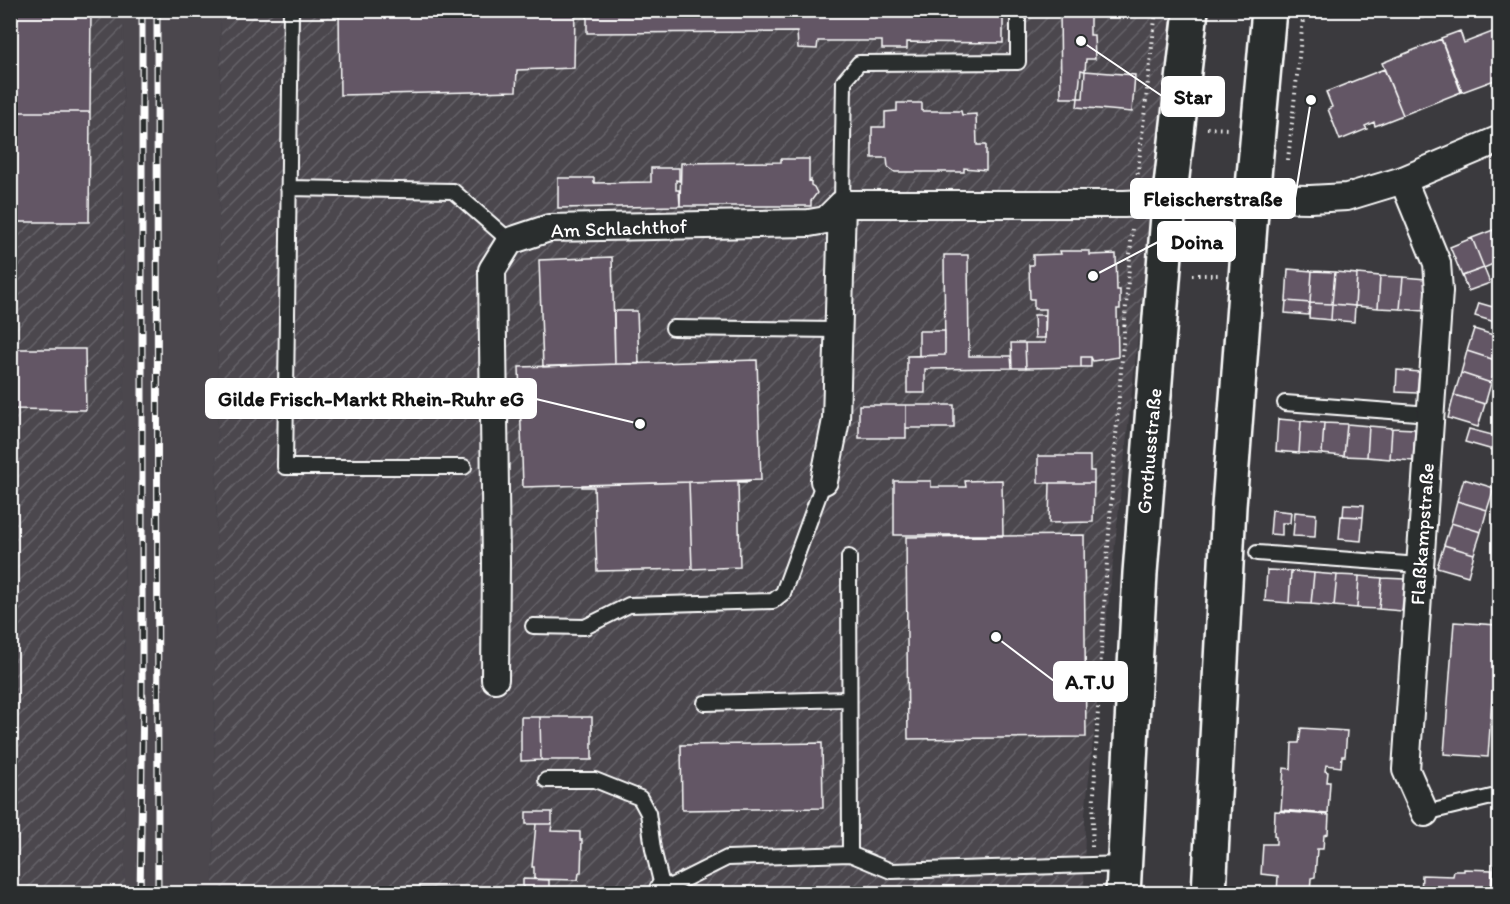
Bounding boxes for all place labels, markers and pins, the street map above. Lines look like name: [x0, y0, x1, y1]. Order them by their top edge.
callout: Star: [1162, 77, 1224, 116]
callout: Fleischerstraße: [1131, 179, 1295, 218]
callout: Doina: [1158, 222, 1235, 261]
callout: Gilde Frisch-Markt Rhein-Ruhr eG: [206, 379, 536, 418]
callout: A.T.U: [1054, 662, 1127, 701]

